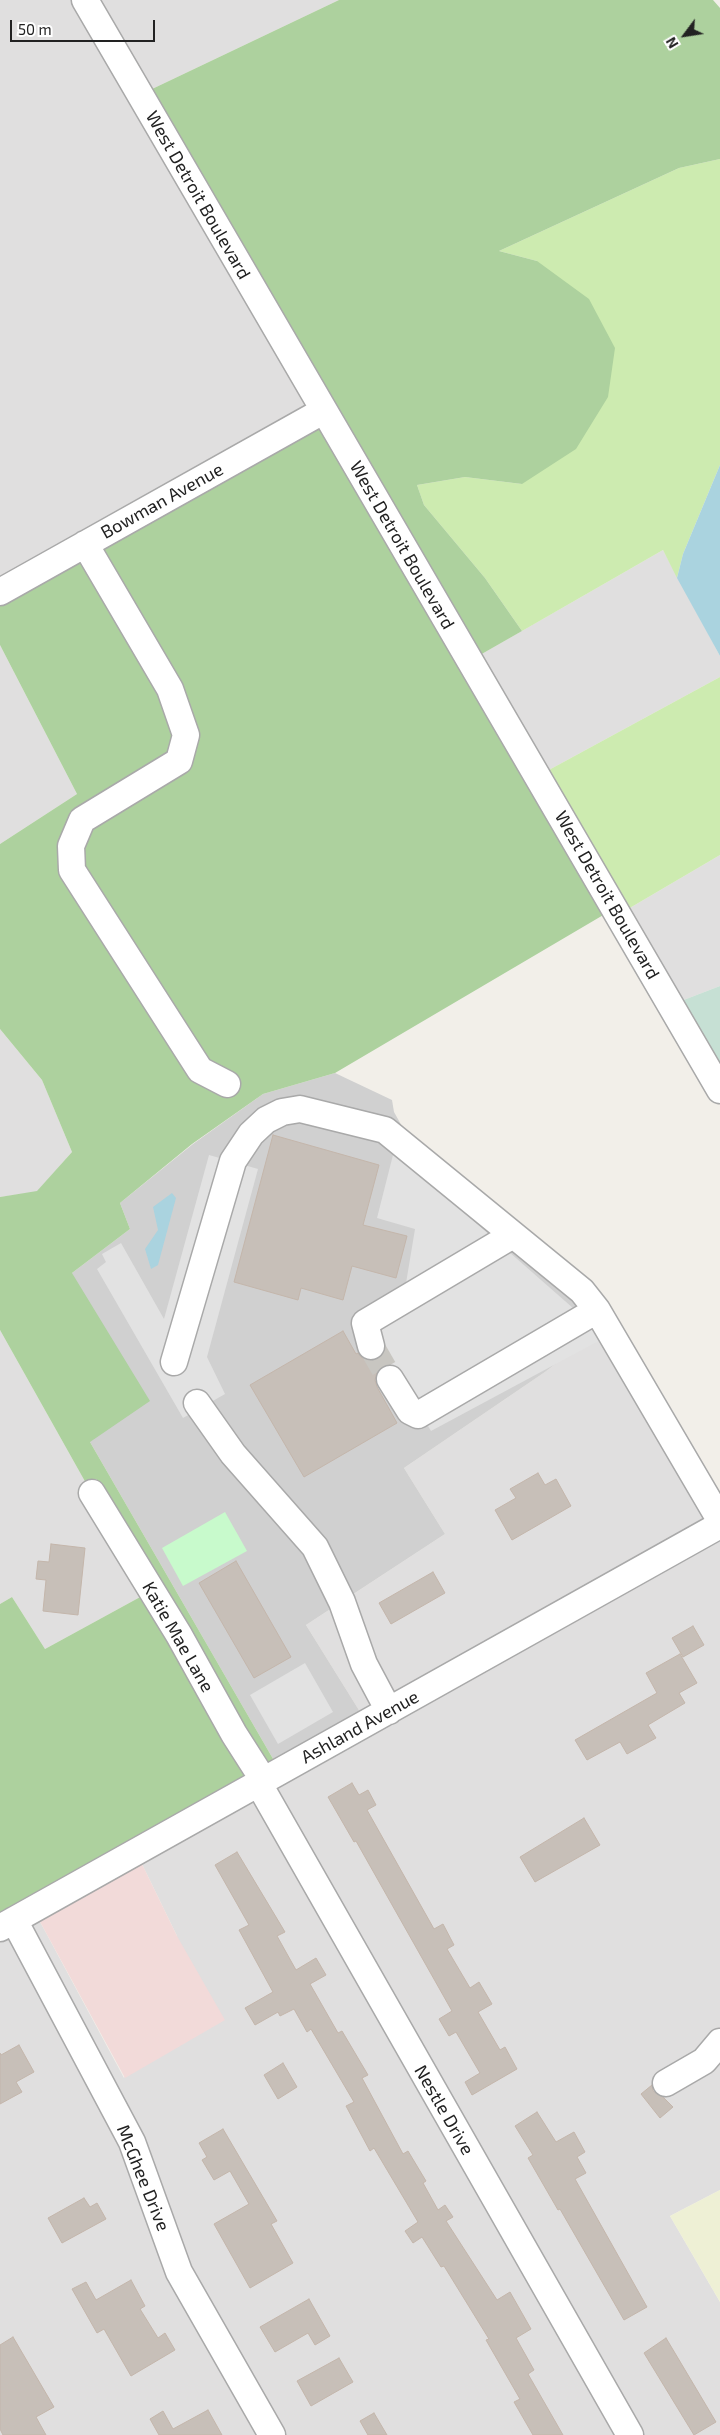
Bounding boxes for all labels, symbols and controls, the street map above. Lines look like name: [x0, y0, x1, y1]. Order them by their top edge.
scale bar: [12, 10, 158, 42]
north arrow: [660, 10, 710, 60]
text: 50 m: [18, 20, 52, 38]
text: N: [662, 34, 682, 52]
street label: West Detroit Boulevard: [141, 107, 255, 283]
street label: West Detroit Boulevard: [345, 457, 459, 633]
street label: Bowman Avenue: [97, 458, 227, 544]
street label: West Detroit Boulevard: [550, 807, 664, 983]
street label: Katie Mae Lane: [138, 1578, 218, 1696]
street label: Ashland Avenue: [297, 1686, 423, 1768]
street label: Nestle Drive: [410, 2061, 478, 2159]
street label: McGhee Drive: [112, 2122, 174, 2234]

